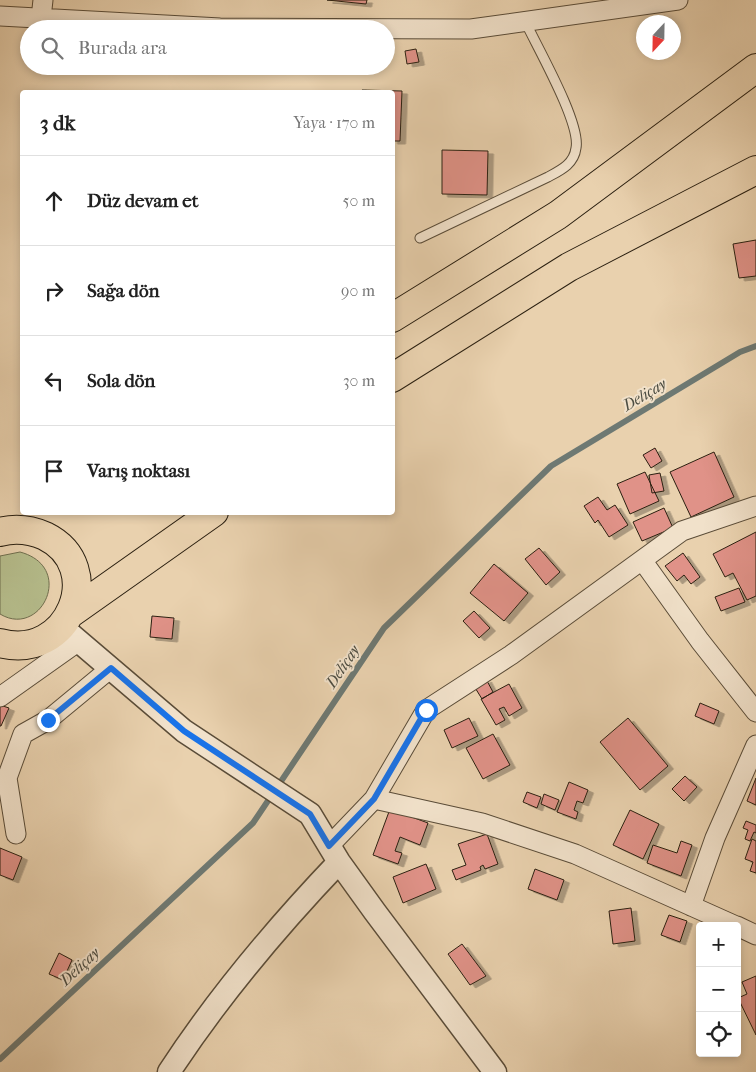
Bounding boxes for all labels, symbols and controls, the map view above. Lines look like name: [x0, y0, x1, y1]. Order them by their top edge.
north arrow: [636, 15, 681, 60]
search box: [20, 20, 395, 75]
icon: search: [38, 34, 66, 62]
text: Burada ara: [78, 37, 167, 59]
text: 3 dk: [40, 111, 75, 135]
text: Yaya · 170 m: [293, 113, 375, 132]
icon: ahead: [40, 187, 68, 215]
text: Düz devam et: [87, 190, 198, 212]
text: 50 m: [343, 191, 375, 210]
icon: right: [40, 277, 68, 305]
text: Sağa dön: [87, 280, 160, 302]
text: 90 m: [341, 281, 375, 300]
icon: left: [40, 367, 68, 395]
text: Sola dön: [87, 370, 155, 392]
text: 30 m: [343, 371, 375, 390]
water label: Deliçay: [618, 374, 670, 415]
icon: arrive: [40, 457, 68, 485]
text: Varış noktası: [87, 460, 190, 482]
water label: Deliçay: [321, 641, 364, 692]
route start: [415, 699, 438, 722]
route end: [37, 709, 60, 732]
map controls: [696, 922, 741, 1057]
button: +: [696, 922, 741, 967]
water label: Deliçay: [55, 943, 103, 990]
button: −: [696, 967, 741, 1012]
button: locate: [696, 1012, 741, 1057]

